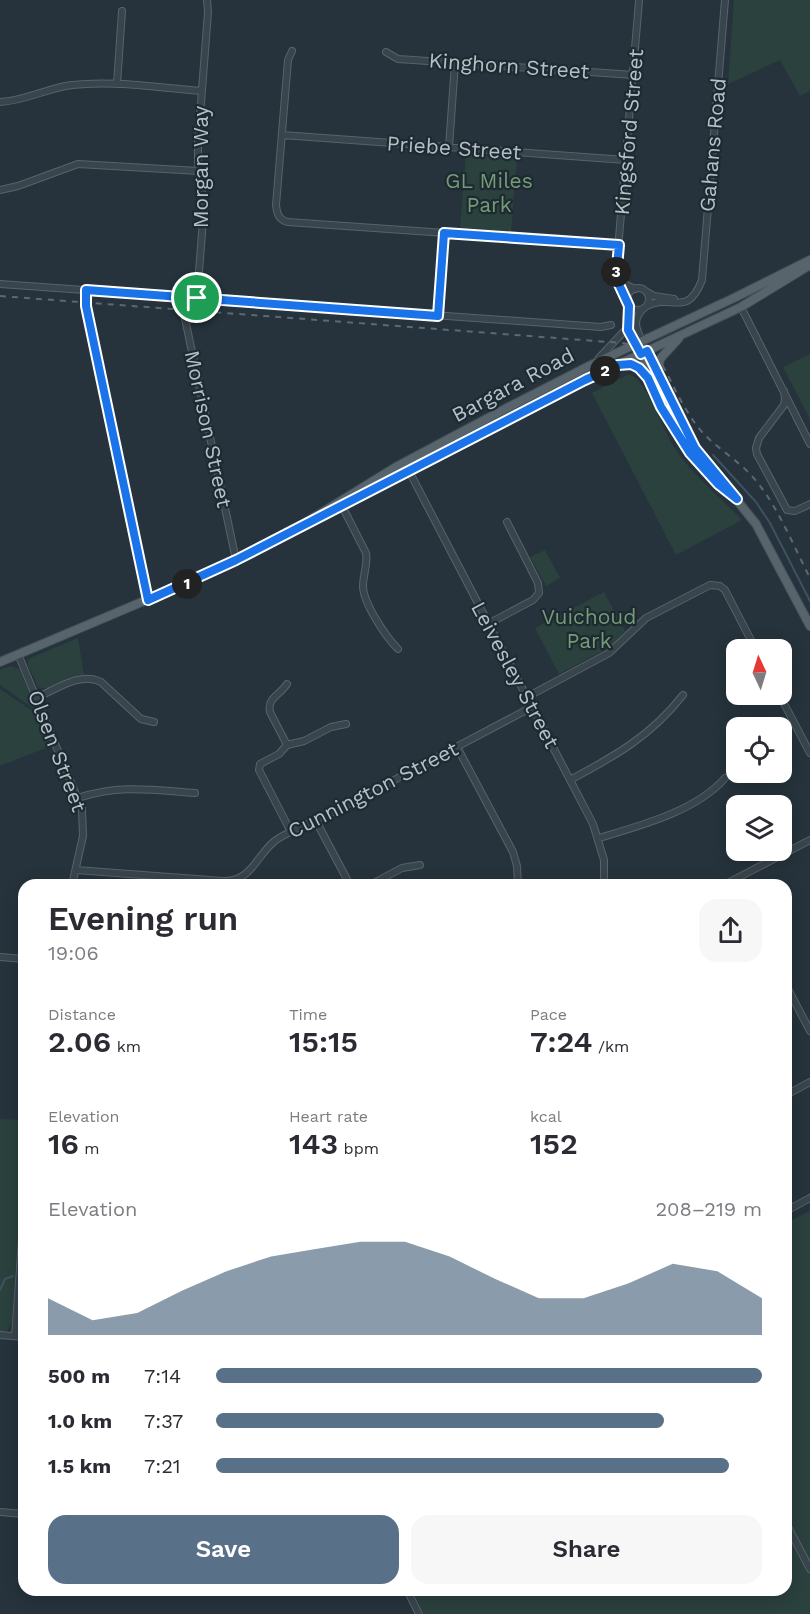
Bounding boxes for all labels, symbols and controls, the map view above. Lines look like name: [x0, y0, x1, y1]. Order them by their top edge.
street label: Kinghorn Street: [428, 47, 590, 84]
street label: Kingsford Street: [609, 48, 648, 216]
street label: Gahans Road: [694, 77, 731, 213]
street label: Morgan Way: [188, 106, 213, 228]
street label: Priebe Street: [386, 130, 522, 165]
park label: GL Miles Park: [445, 168, 533, 217]
pin: 3: [601, 257, 631, 287]
text: 3: [611, 262, 621, 281]
pin: [171, 272, 222, 323]
icon: arrive: [180, 281, 213, 314]
street label: Bargara Road: [447, 342, 578, 427]
street label: Morrison Street: [180, 348, 237, 510]
pin: 2: [590, 356, 620, 386]
text: 2: [600, 361, 610, 380]
pin: 1: [172, 569, 202, 599]
text: 1: [184, 574, 190, 593]
street label: Leivesley Street: [466, 597, 565, 753]
park label: Vuichoud Park: [542, 604, 636, 653]
north arrow: [726, 639, 792, 705]
map controls: [726, 639, 792, 861]
street label: Olsen Street: [23, 686, 92, 816]
button: locate: [726, 717, 792, 783]
street label: Cunnington Street: [283, 736, 462, 843]
button: layers: [726, 795, 792, 861]
text: Evening run: [48, 899, 238, 938]
button: share: [699, 899, 762, 962]
text: 19:06: [48, 941, 99, 965]
text: Distance: [48, 1005, 116, 1024]
text: Time: [289, 1005, 327, 1024]
text: Pace: [530, 1005, 567, 1024]
text: 2.06: [48, 1024, 111, 1059]
text: 15:15: [289, 1024, 358, 1059]
text: 7:24: [530, 1024, 593, 1059]
text: km: [111, 1037, 141, 1056]
text: /km: [593, 1037, 629, 1056]
text: Elevation: [48, 1107, 119, 1126]
text: Heart rate: [289, 1107, 368, 1126]
text: kcal: [530, 1107, 562, 1126]
text: 16: [48, 1126, 79, 1161]
text: 143: [289, 1126, 338, 1161]
text: 152: [530, 1126, 578, 1161]
text: m: [79, 1139, 100, 1158]
text: bpm: [338, 1139, 379, 1158]
text: Elevation: [48, 1197, 137, 1221]
text: 208–219 m: [655, 1197, 762, 1221]
text: 500 m: [48, 1364, 110, 1388]
text: 7:14: [144, 1364, 181, 1388]
text: 1.0 km: [48, 1409, 112, 1433]
text: 7:37: [144, 1409, 183, 1433]
text: 1.5 km: [48, 1454, 111, 1478]
text: 7:21: [144, 1454, 181, 1478]
button: Save: [48, 1515, 399, 1584]
button: Share: [411, 1515, 762, 1584]

